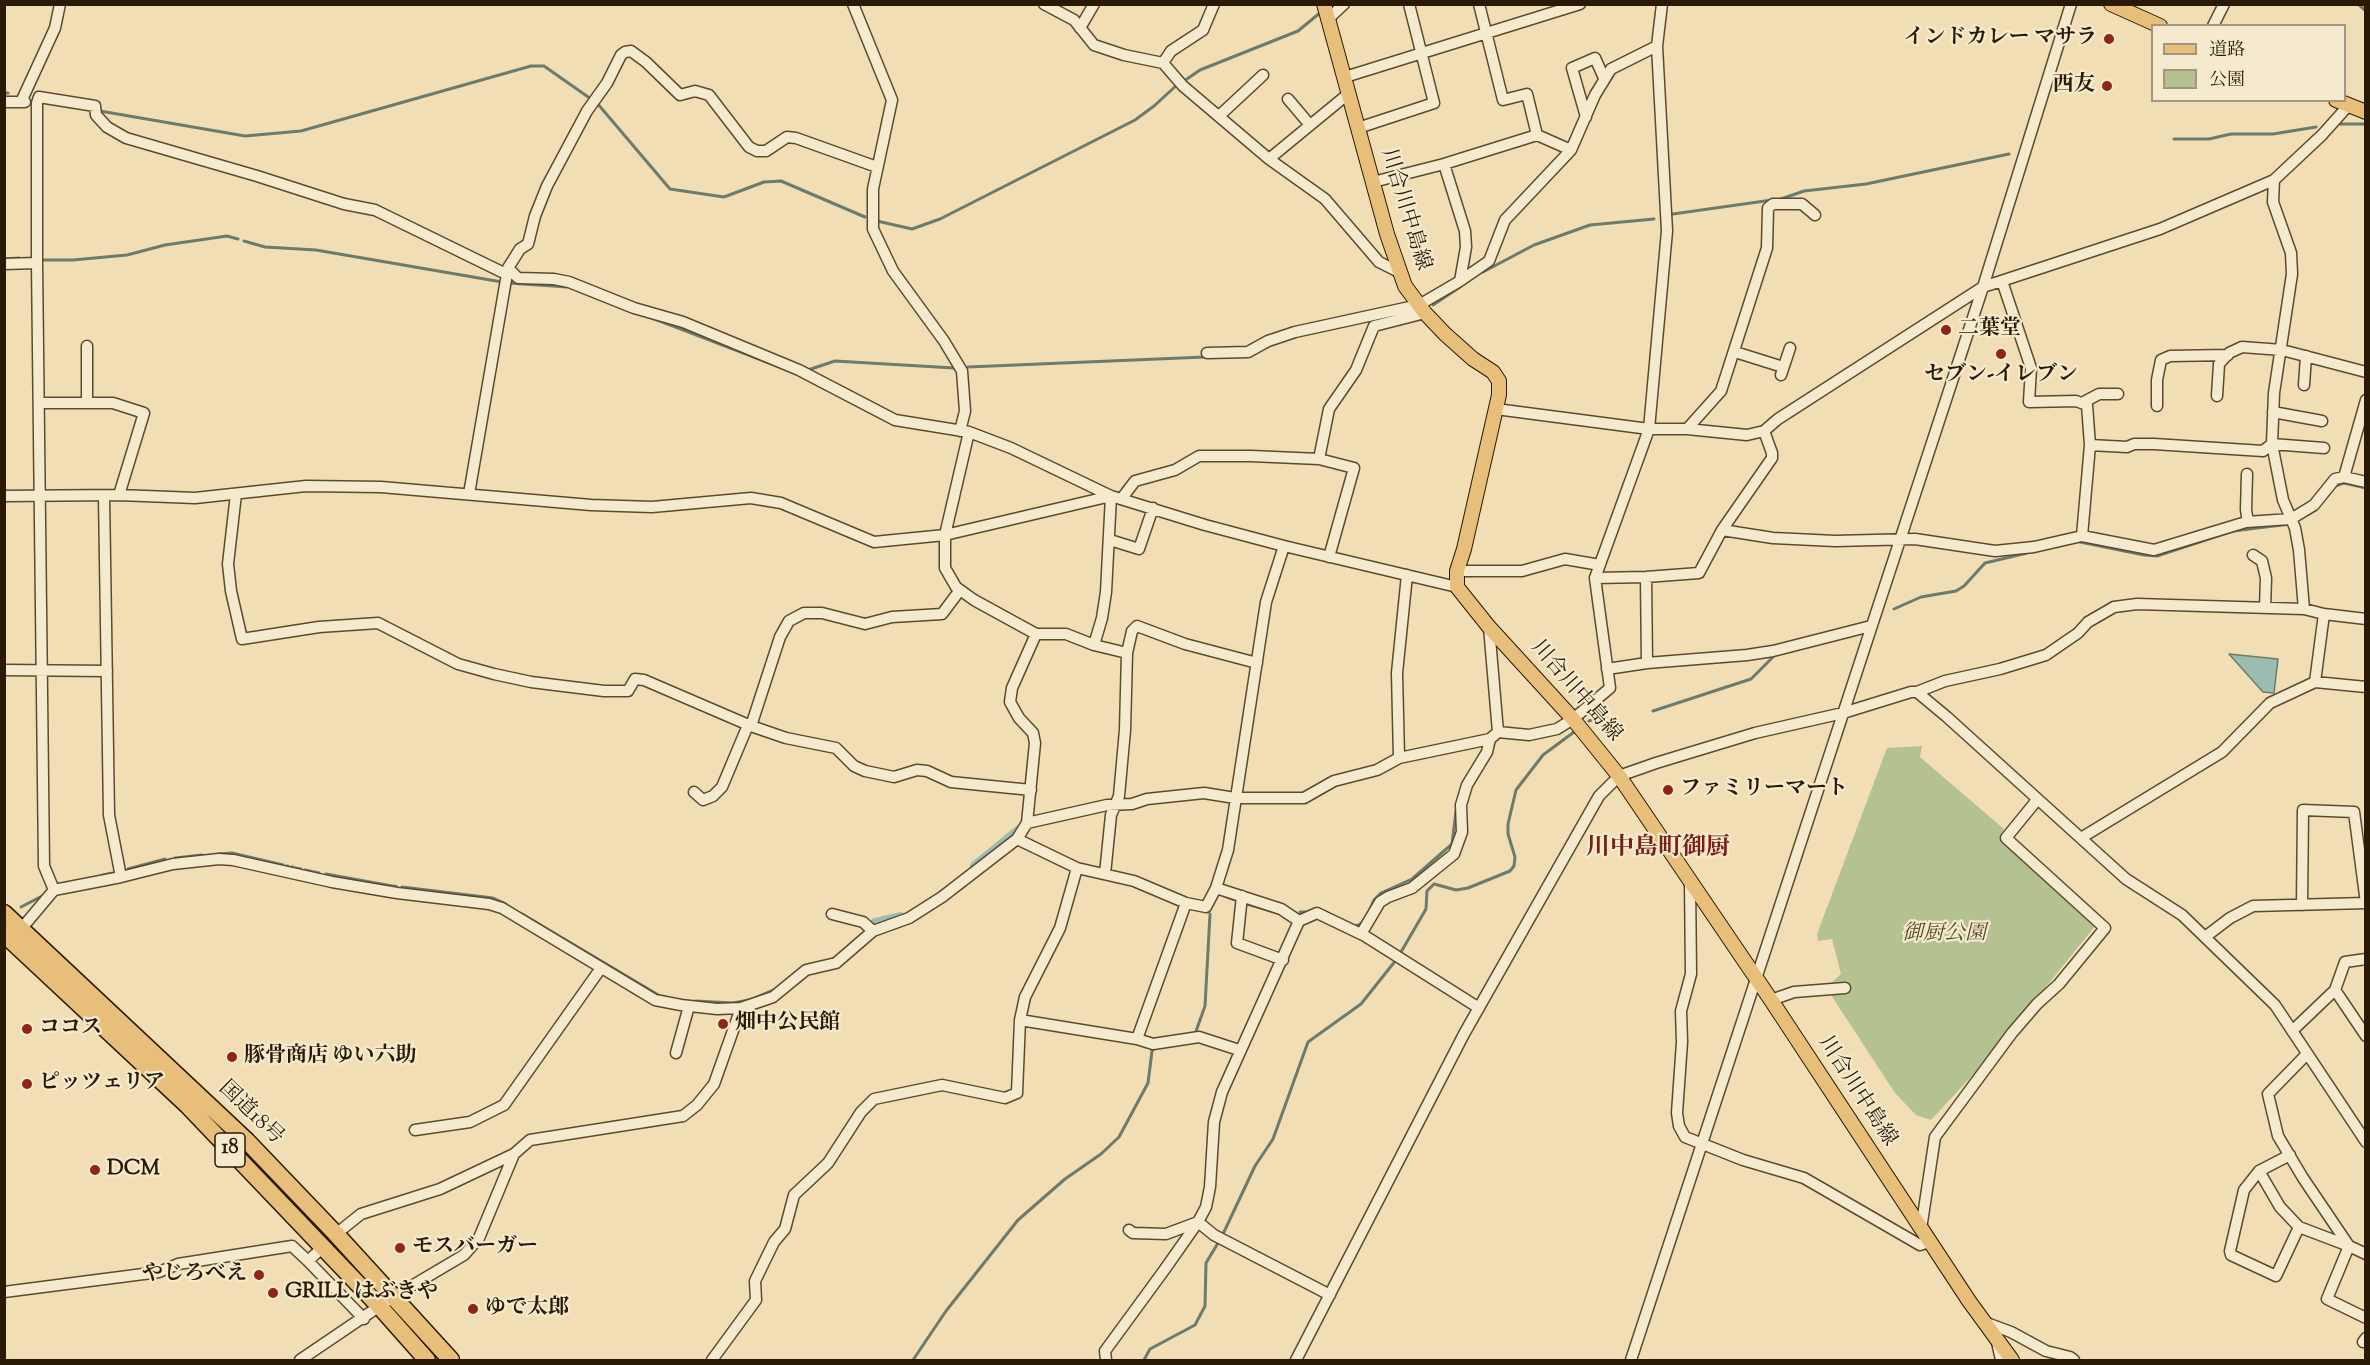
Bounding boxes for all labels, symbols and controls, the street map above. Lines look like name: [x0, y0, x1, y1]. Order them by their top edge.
legend: [2151, 24, 2346, 102]
place label: インドカレー マサラ: [1904, 26, 2097, 52]
marker: インドカレー マサラ: [2102, 32, 2116, 46]
text: 道路: [2209, 38, 2245, 64]
text: 公園: [2209, 68, 2245, 94]
place label: 西友: [2053, 73, 2095, 99]
marker: 西友: [2100, 79, 2114, 93]
street label: 川合川中島線: [1374, 146, 1434, 274]
place label: 二葉堂: [1958, 317, 2021, 343]
marker: 二葉堂: [1939, 323, 1953, 337]
marker: セブン-イレブン: [1994, 347, 2008, 361]
place label: セブン-イレブン: [1924, 363, 2078, 389]
street label: 川合川中島線: [1524, 636, 1626, 748]
place label: ファミリーマート: [1680, 777, 1848, 803]
marker: ファミリーマート: [1661, 783, 1675, 797]
district label: 川中島町御厨: [1586, 836, 1730, 864]
park label: 御厨公園: [1902, 922, 1986, 948]
place label: 畑中公民館: [735, 1011, 840, 1037]
place label: ココス: [39, 1016, 102, 1042]
marker: 畑中公民館: [716, 1017, 730, 1031]
marker: ココス: [20, 1022, 34, 1036]
street label: 川合川中島線: [1811, 1032, 1901, 1152]
place label: 豚骨商店 ゆい六助: [244, 1044, 416, 1070]
marker: 豚骨商店 ゆい六助: [225, 1050, 239, 1064]
place label: ピッツェリア: [39, 1071, 165, 1097]
marker: ピッツェリア: [20, 1077, 34, 1091]
street label: 国道18号: [212, 1077, 288, 1151]
road number: 18: [215, 1133, 245, 1167]
place label: DCM: [107, 1157, 160, 1183]
marker: DCM: [88, 1163, 102, 1177]
place label: モスバーガー: [412, 1235, 538, 1261]
marker: モスバーガー: [393, 1241, 407, 1255]
place label: やじろべえ: [142, 1262, 247, 1288]
marker: やじろべえ: [252, 1268, 266, 1282]
place label: GRILL はぶきや: [285, 1280, 438, 1306]
marker: GRILL はぶきや: [266, 1286, 280, 1300]
place label: ゆで太郎: [485, 1296, 569, 1322]
marker: ゆで太郎: [466, 1302, 480, 1316]

